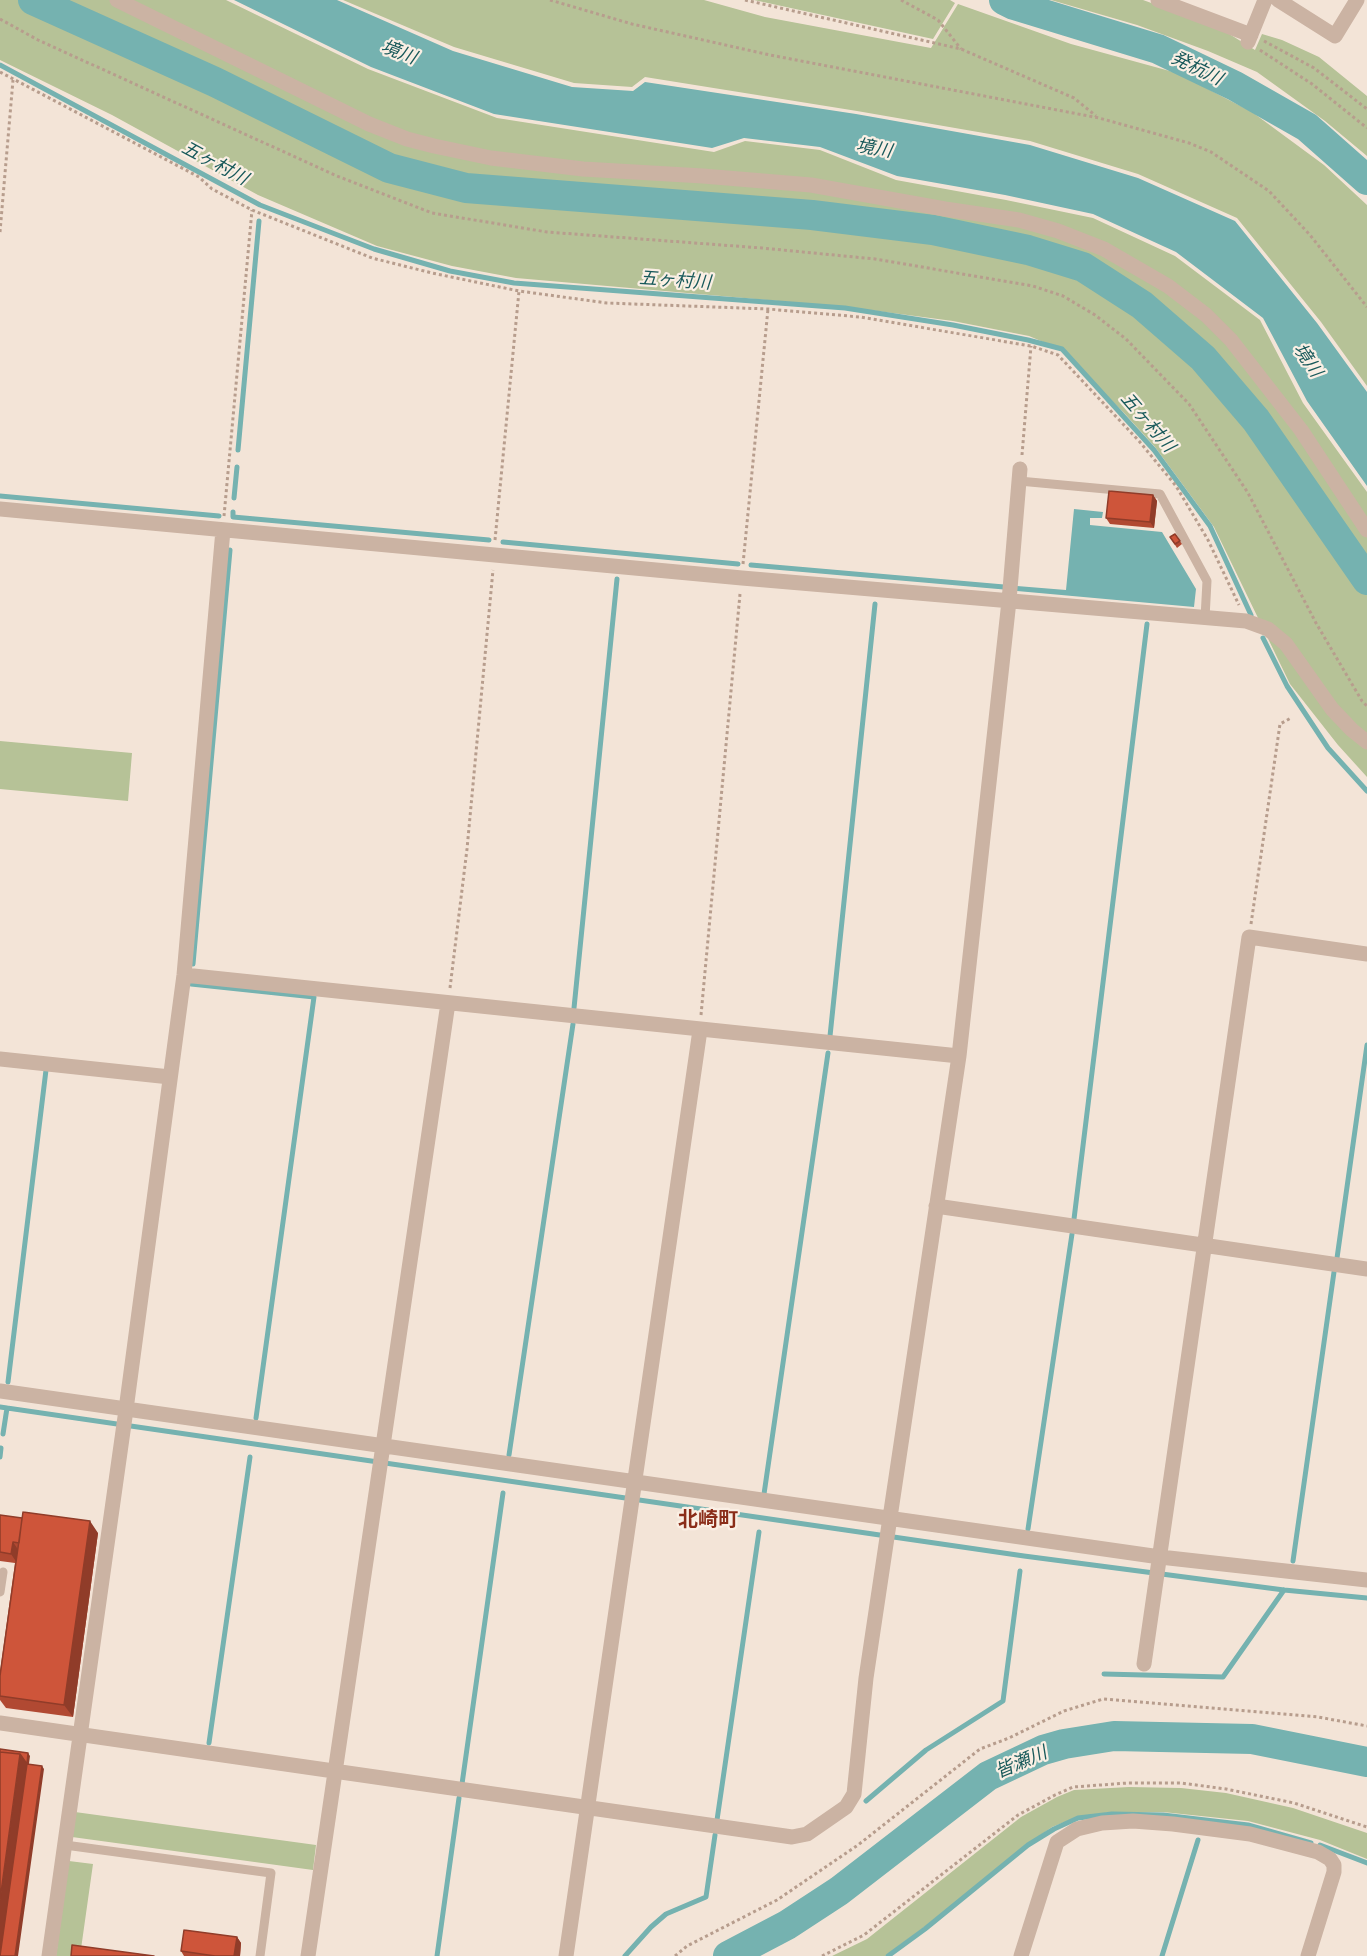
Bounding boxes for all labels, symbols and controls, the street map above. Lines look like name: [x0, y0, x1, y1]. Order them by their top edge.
water label: 境川: [378, 35, 420, 69]
water label: 発杭川: [1168, 46, 1226, 90]
water label: 境川: [854, 134, 894, 162]
water label: 五ヶ村川: [178, 137, 252, 189]
water label: 五ヶ村川: [638, 267, 712, 293]
water label: 境川: [1289, 339, 1327, 381]
water label: 五ヶ村川: [1116, 388, 1180, 456]
district label: 北崎町: [678, 1507, 738, 1531]
water label: 皆瀬川: [992, 1742, 1050, 1782]

